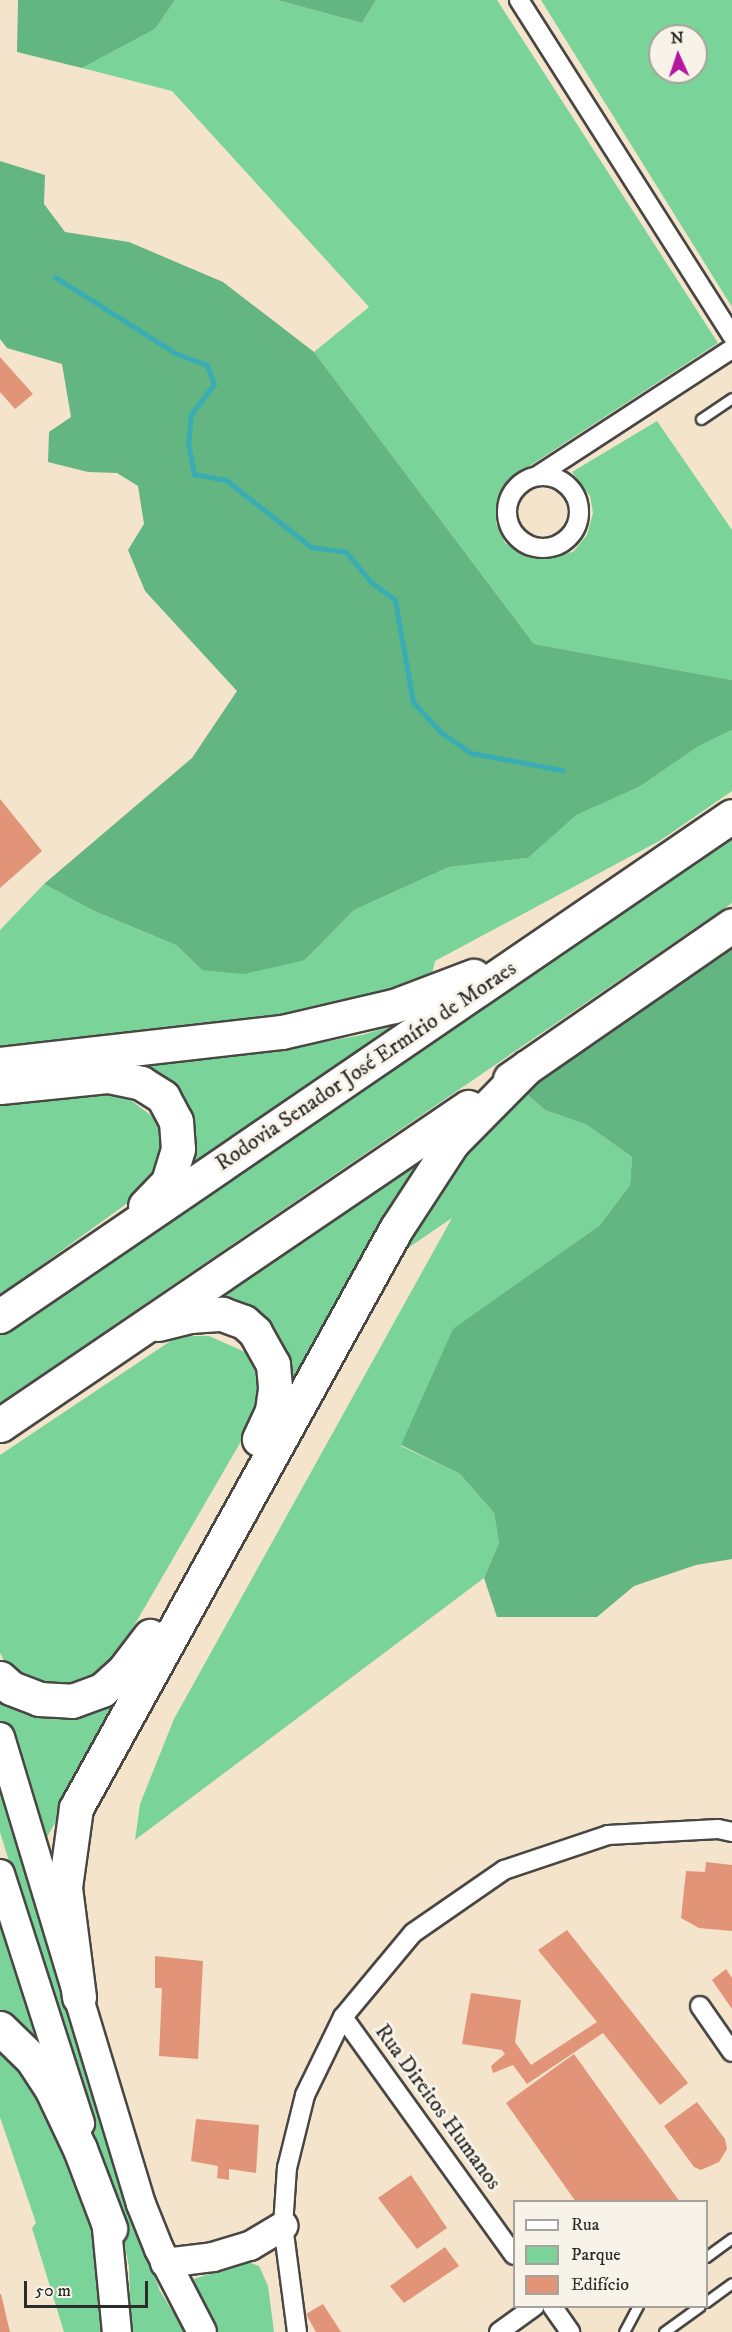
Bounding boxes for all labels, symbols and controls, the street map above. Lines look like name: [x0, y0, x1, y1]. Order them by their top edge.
north arrow: [648, 24, 708, 84]
text: N: [670, 28, 684, 48]
street label: Rodovia Senador José Ermírio de Moraes: [211, 955, 521, 1177]
street label: Rua Direitos Humanos: [369, 2019, 507, 2195]
legend: [513, 2200, 708, 2308]
text: Rua: [571, 2214, 599, 2236]
text: Parque: [571, 2244, 621, 2266]
scale bar: [27, 2269, 152, 2307]
text: Edifício: [571, 2274, 629, 2296]
text: 50 m: [35, 2280, 71, 2302]

